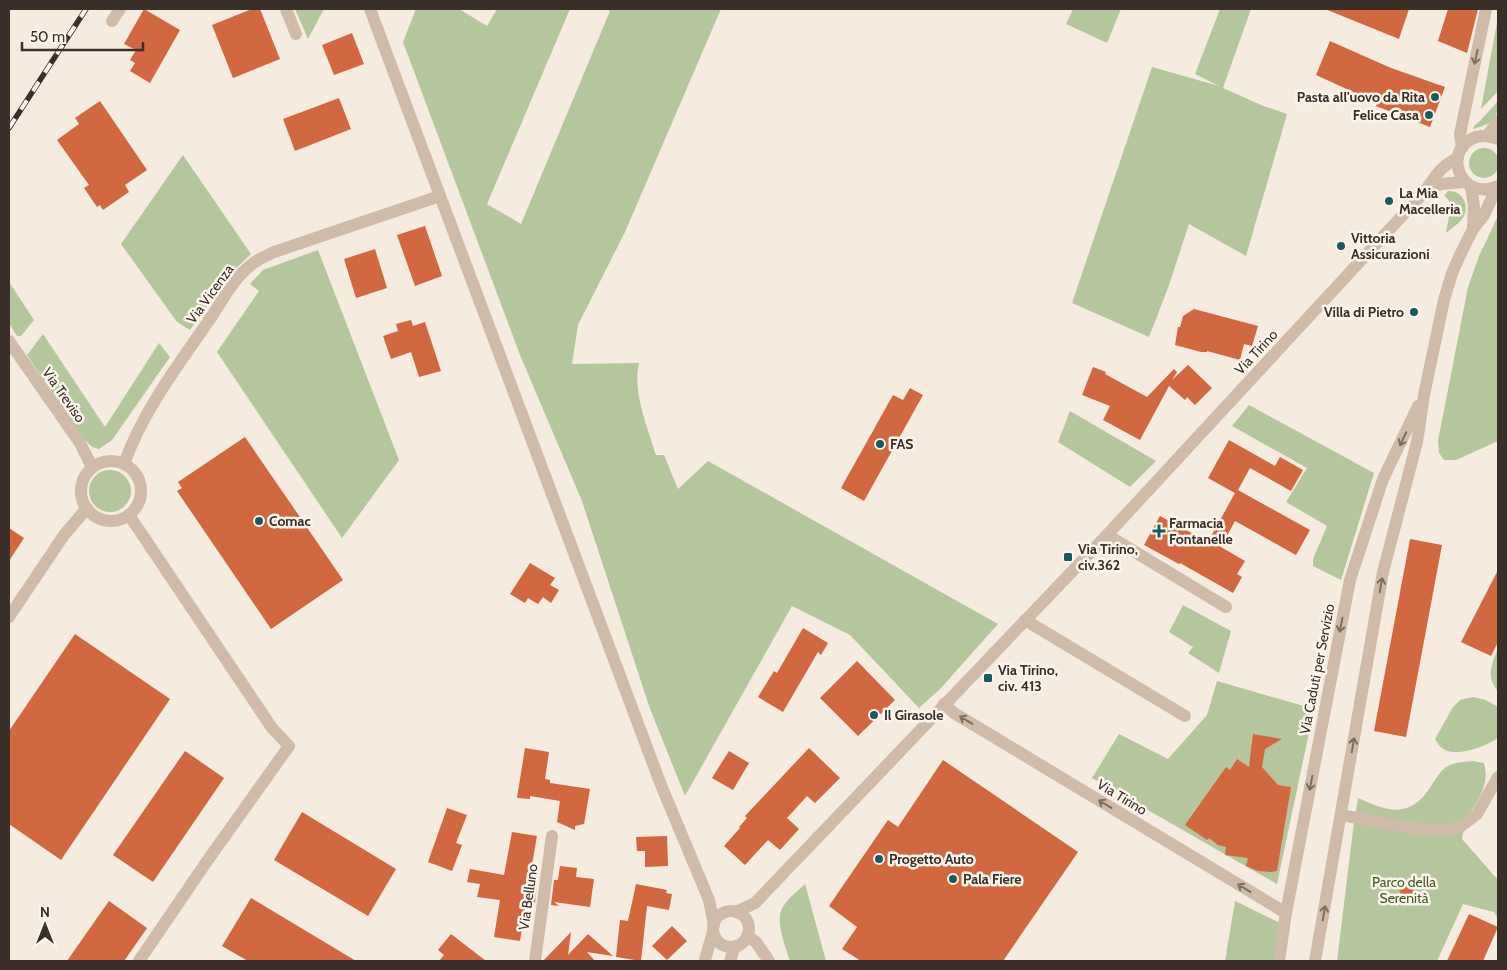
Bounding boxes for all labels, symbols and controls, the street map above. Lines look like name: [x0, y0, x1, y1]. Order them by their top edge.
scale bar: [22, 20, 144, 52]
text: 50 m: [30, 28, 65, 46]
one-way arrow: [1471, 48, 1480, 64]
place label: Pasta all'uovo da Rita: [1297, 88, 1425, 106]
marker: Pasta all'uovo da Rita: [1429, 91, 1441, 103]
place label: Felice Casa: [1353, 106, 1419, 124]
marker: Felice Casa: [1423, 109, 1435, 121]
place label: La Mia Macelleria: [1399, 184, 1461, 218]
marker: La Mia Macelleria: [1383, 195, 1395, 207]
place label: Vittoria Assicurazioni: [1351, 229, 1430, 263]
marker: Vittoria Assicurazioni: [1335, 240, 1347, 252]
street label: Via Vicenza: [183, 261, 238, 327]
place label: Villa di Pietro: [1324, 303, 1404, 321]
marker: Villa di Pietro: [1408, 306, 1420, 318]
street label: Via Tirino: [1231, 325, 1282, 378]
street label: Via Treviso: [39, 364, 90, 426]
one-way arrow: [1398, 431, 1408, 446]
place label: FAS: [890, 435, 913, 453]
marker: FAS: [874, 438, 886, 450]
place label: Comac: [269, 512, 312, 530]
place label: Farmacia Fontanelle: [1169, 514, 1233, 548]
marker: Comac: [253, 515, 265, 527]
marker: Farmacia Fontanelle: [1153, 525, 1165, 537]
place label: Via Tirino, civ.362: [1078, 540, 1138, 574]
marker: Via Tirino, civ.362: [1062, 551, 1074, 563]
one-way arrow: [1376, 577, 1386, 593]
street label: Via Caduti per Servizio: [1296, 602, 1339, 736]
one-way arrow: [1336, 617, 1345, 633]
place label: Via Tirino, civ. 413: [998, 661, 1058, 695]
marker: Via Tirino, civ. 413: [982, 672, 994, 684]
place label: Il Girasole: [884, 706, 943, 724]
marker: Il Girasole: [868, 709, 880, 721]
one-way arrow: [960, 715, 974, 725]
one-way arrow: [1348, 737, 1358, 753]
street label: Via Tirino: [1094, 775, 1151, 819]
one-way arrow: [1305, 775, 1315, 791]
one-way arrow: [1099, 799, 1113, 809]
place label: Progetto Auto: [889, 850, 974, 868]
marker: Progetto Auto: [873, 853, 885, 865]
street label: Via Belluno: [514, 862, 542, 931]
place label: Pala Fiere: [963, 870, 1021, 888]
marker: Pala Fiere: [947, 873, 959, 885]
park label: Parco della Serenità: [1372, 873, 1436, 907]
one-way arrow: [1238, 883, 1252, 893]
north arrow: [20, 900, 70, 950]
text: N: [40, 903, 50, 921]
one-way arrow: [1319, 906, 1329, 922]

